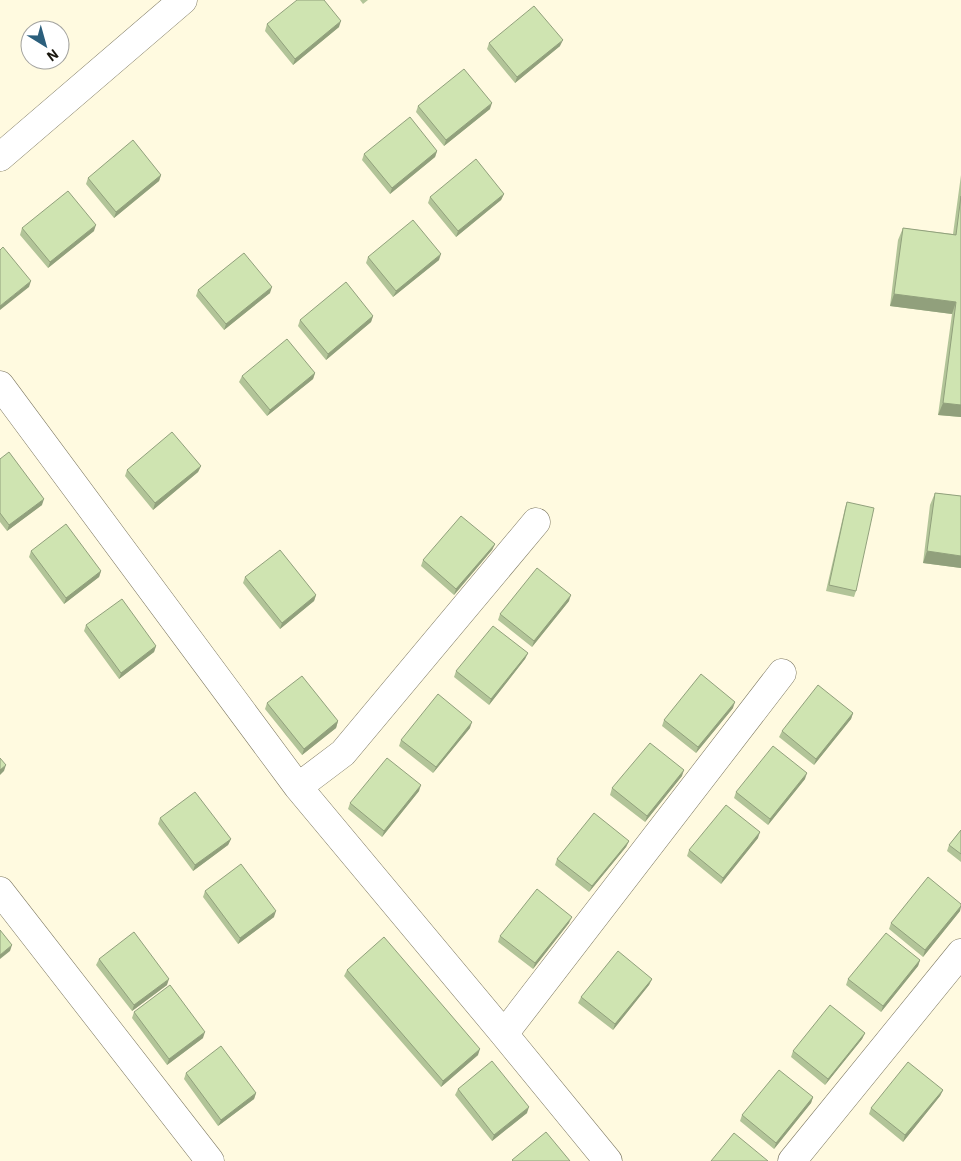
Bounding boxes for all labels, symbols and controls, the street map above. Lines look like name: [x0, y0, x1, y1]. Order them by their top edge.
north arrow: [20, 20, 70, 70]
text: N: [43, 45, 62, 66]

